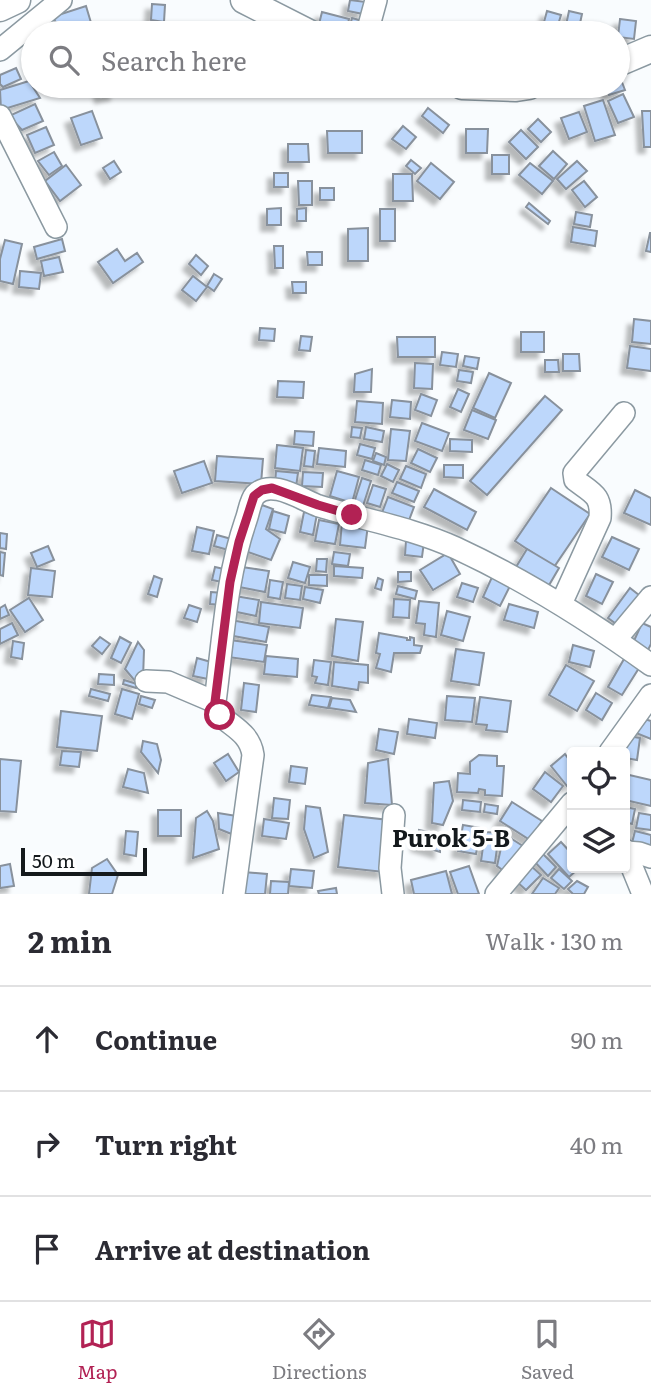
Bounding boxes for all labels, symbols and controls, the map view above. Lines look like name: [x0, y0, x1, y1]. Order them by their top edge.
search box: [21, 21, 630, 98]
text: Search here: [101, 40, 247, 79]
icon: search: [45, 41, 83, 79]
route end: [336, 499, 367, 530]
route start: [204, 699, 235, 730]
map controls: [567, 747, 630, 873]
button: locate: [567, 747, 630, 810]
button: layers: [567, 810, 630, 873]
district label: Purok 5-B: [392, 819, 510, 854]
scale bar: [21, 845, 147, 877]
text: 50 m: [32, 846, 75, 874]
text: 2 min: [28, 918, 112, 962]
text: Walk · 130 m: [485, 923, 623, 957]
text: Continue: [95, 1019, 217, 1058]
icon: ahead: [28, 1020, 66, 1058]
text: 90 m: [571, 1022, 623, 1056]
text: Turn right: [95, 1124, 237, 1163]
icon: right: [28, 1125, 66, 1163]
text: 40 m: [570, 1127, 623, 1161]
text: Arrive at destination: [95, 1229, 370, 1268]
icon: arrive: [28, 1230, 66, 1268]
tab: Map: [77, 1315, 118, 1385]
tab: Directions: [272, 1315, 367, 1385]
tab: Saved: [521, 1315, 574, 1385]

